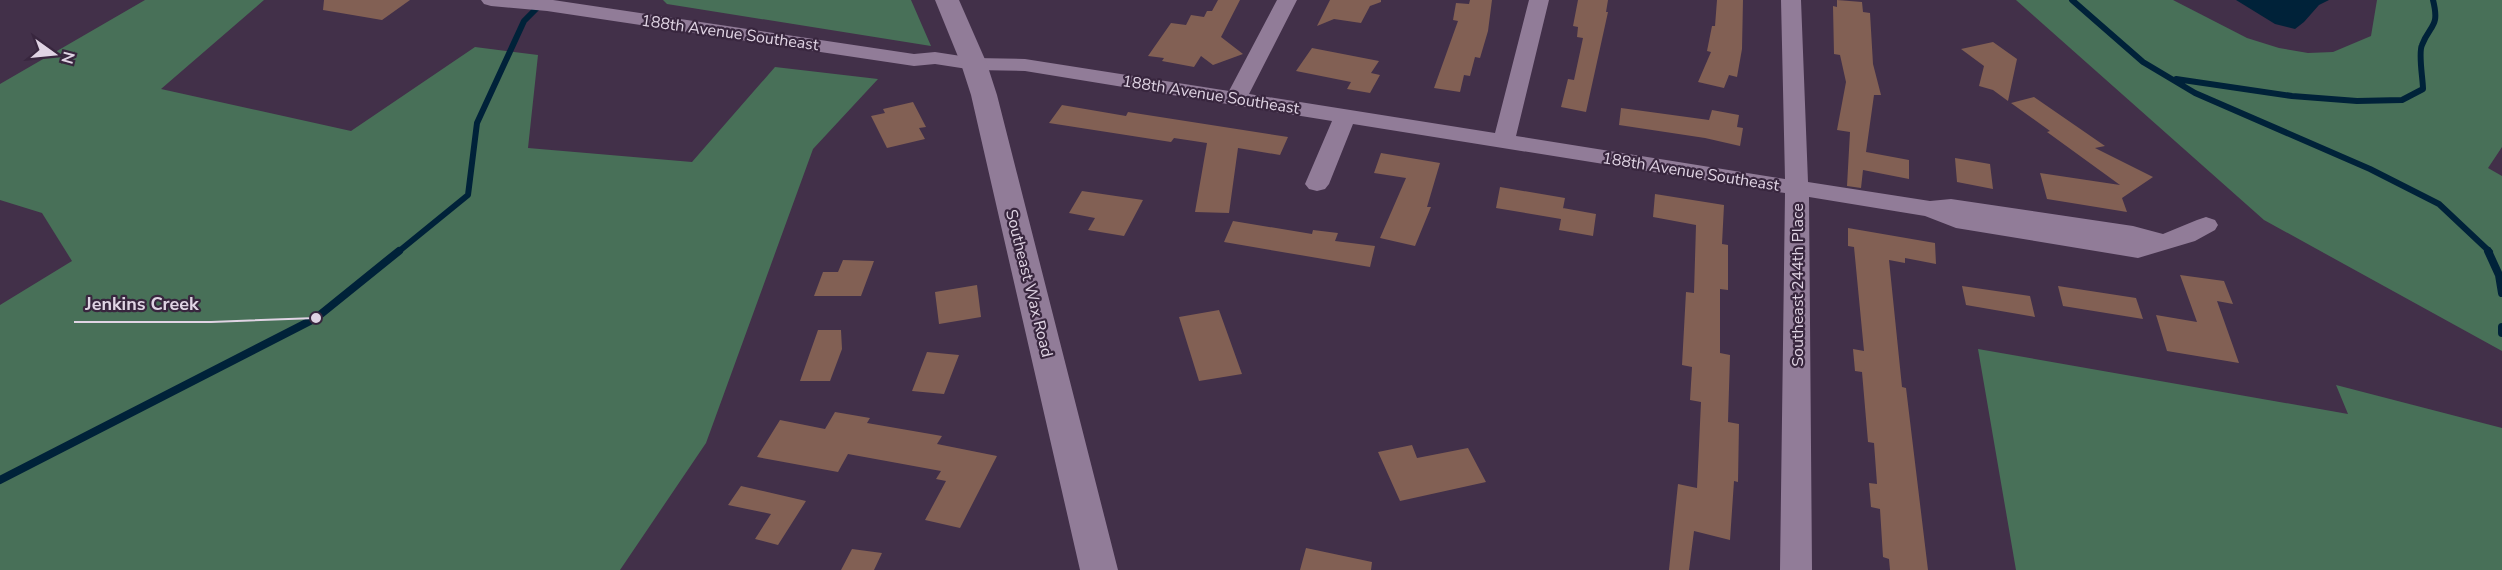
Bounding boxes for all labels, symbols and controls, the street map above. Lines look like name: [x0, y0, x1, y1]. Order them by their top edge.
street label: 188th Avenue Southeast: [640, 10, 820, 56]
north arrow: [24, 24, 84, 84]
text: N: [55, 49, 80, 66]
street label: 188th Avenue Southeast: [1121, 70, 1301, 120]
street label: 188th Avenue Southeast: [1601, 147, 1781, 197]
street label: Southeast 244th Place: [1787, 203, 1809, 367]
street label: Southeast Wax Road: [1000, 207, 1058, 359]
callout: Jenkins Creek: [74, 286, 211, 322]
text: Jenkins Creek: [84, 292, 199, 316]

